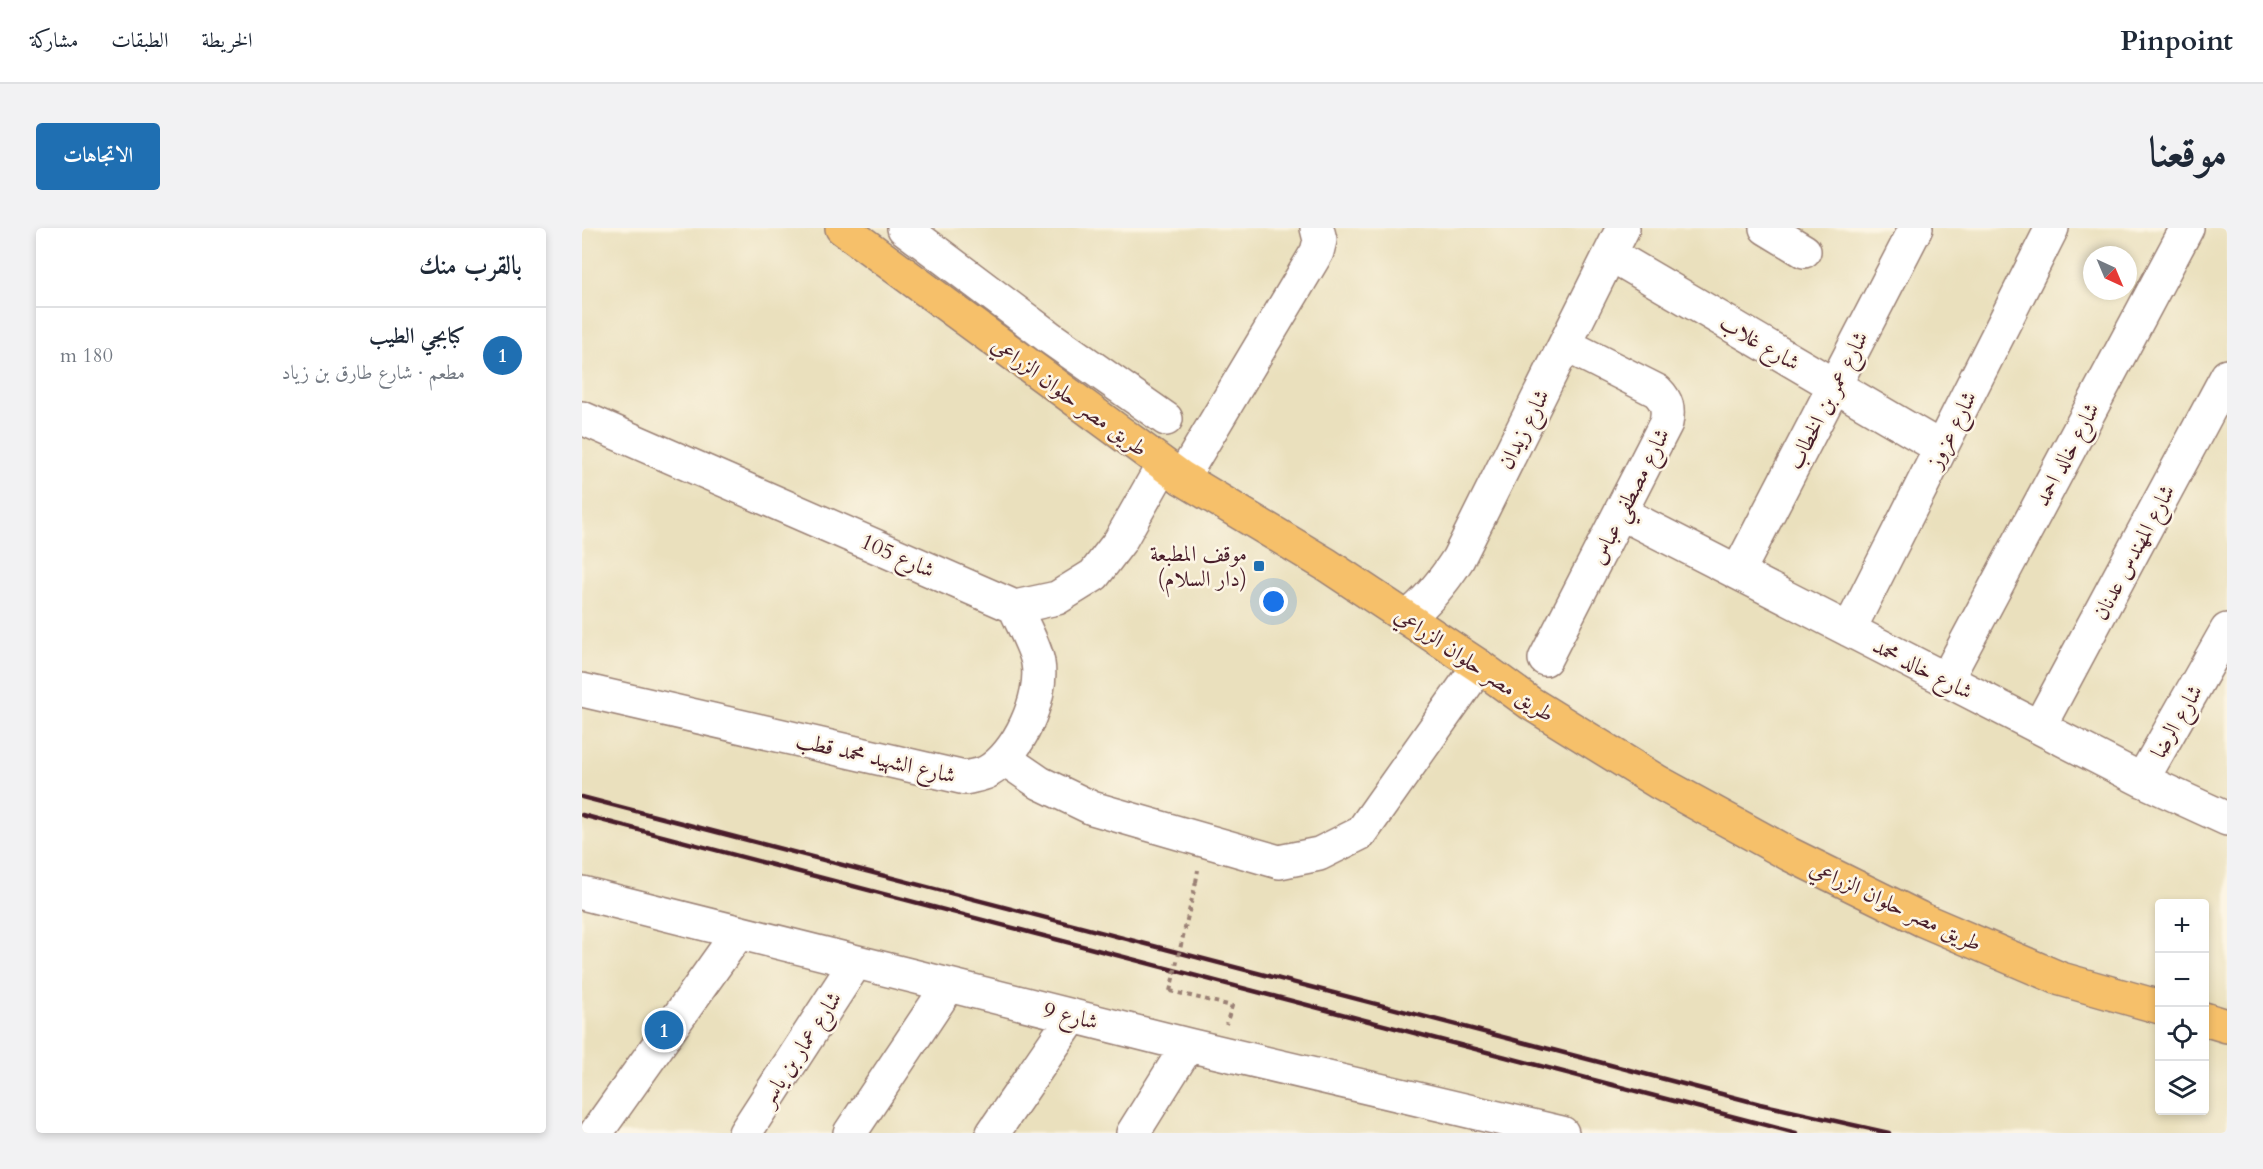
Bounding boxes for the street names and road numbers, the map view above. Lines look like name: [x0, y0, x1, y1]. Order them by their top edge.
street label: شارع غلاب: [1712, 308, 1805, 381]
street label: شارع عمر بن الخطاب: [1780, 326, 1878, 476]
street label: طريق مصر حلوان الزراعي: [983, 330, 1154, 466]
street label: شارع زيدان: [1491, 384, 1560, 476]
street label: شارع عزوز: [1919, 386, 1987, 476]
street label: شارع خالد احمد: [2027, 397, 2109, 513]
street label: شارع مصطفي عباس: [1583, 423, 1683, 573]
street label: شارع المهندس عدنان: [2086, 479, 2185, 627]
street label: شارع 105: [855, 526, 939, 588]
street label: طريق مصر حلوان الزراعي: [1387, 600, 1560, 732]
street label: شارع خالد محمد: [1866, 631, 1978, 710]
street label: شارع الرضا: [2144, 679, 2213, 765]
street label: شارع الشهيد محمد قطب: [792, 725, 959, 794]
street label: طريق مصر حلوان الزراعي: [1804, 853, 1986, 962]
street label: شارع عمار بن ياسر: [752, 986, 852, 1115]
street label: شارع 9: [1040, 995, 1101, 1040]

